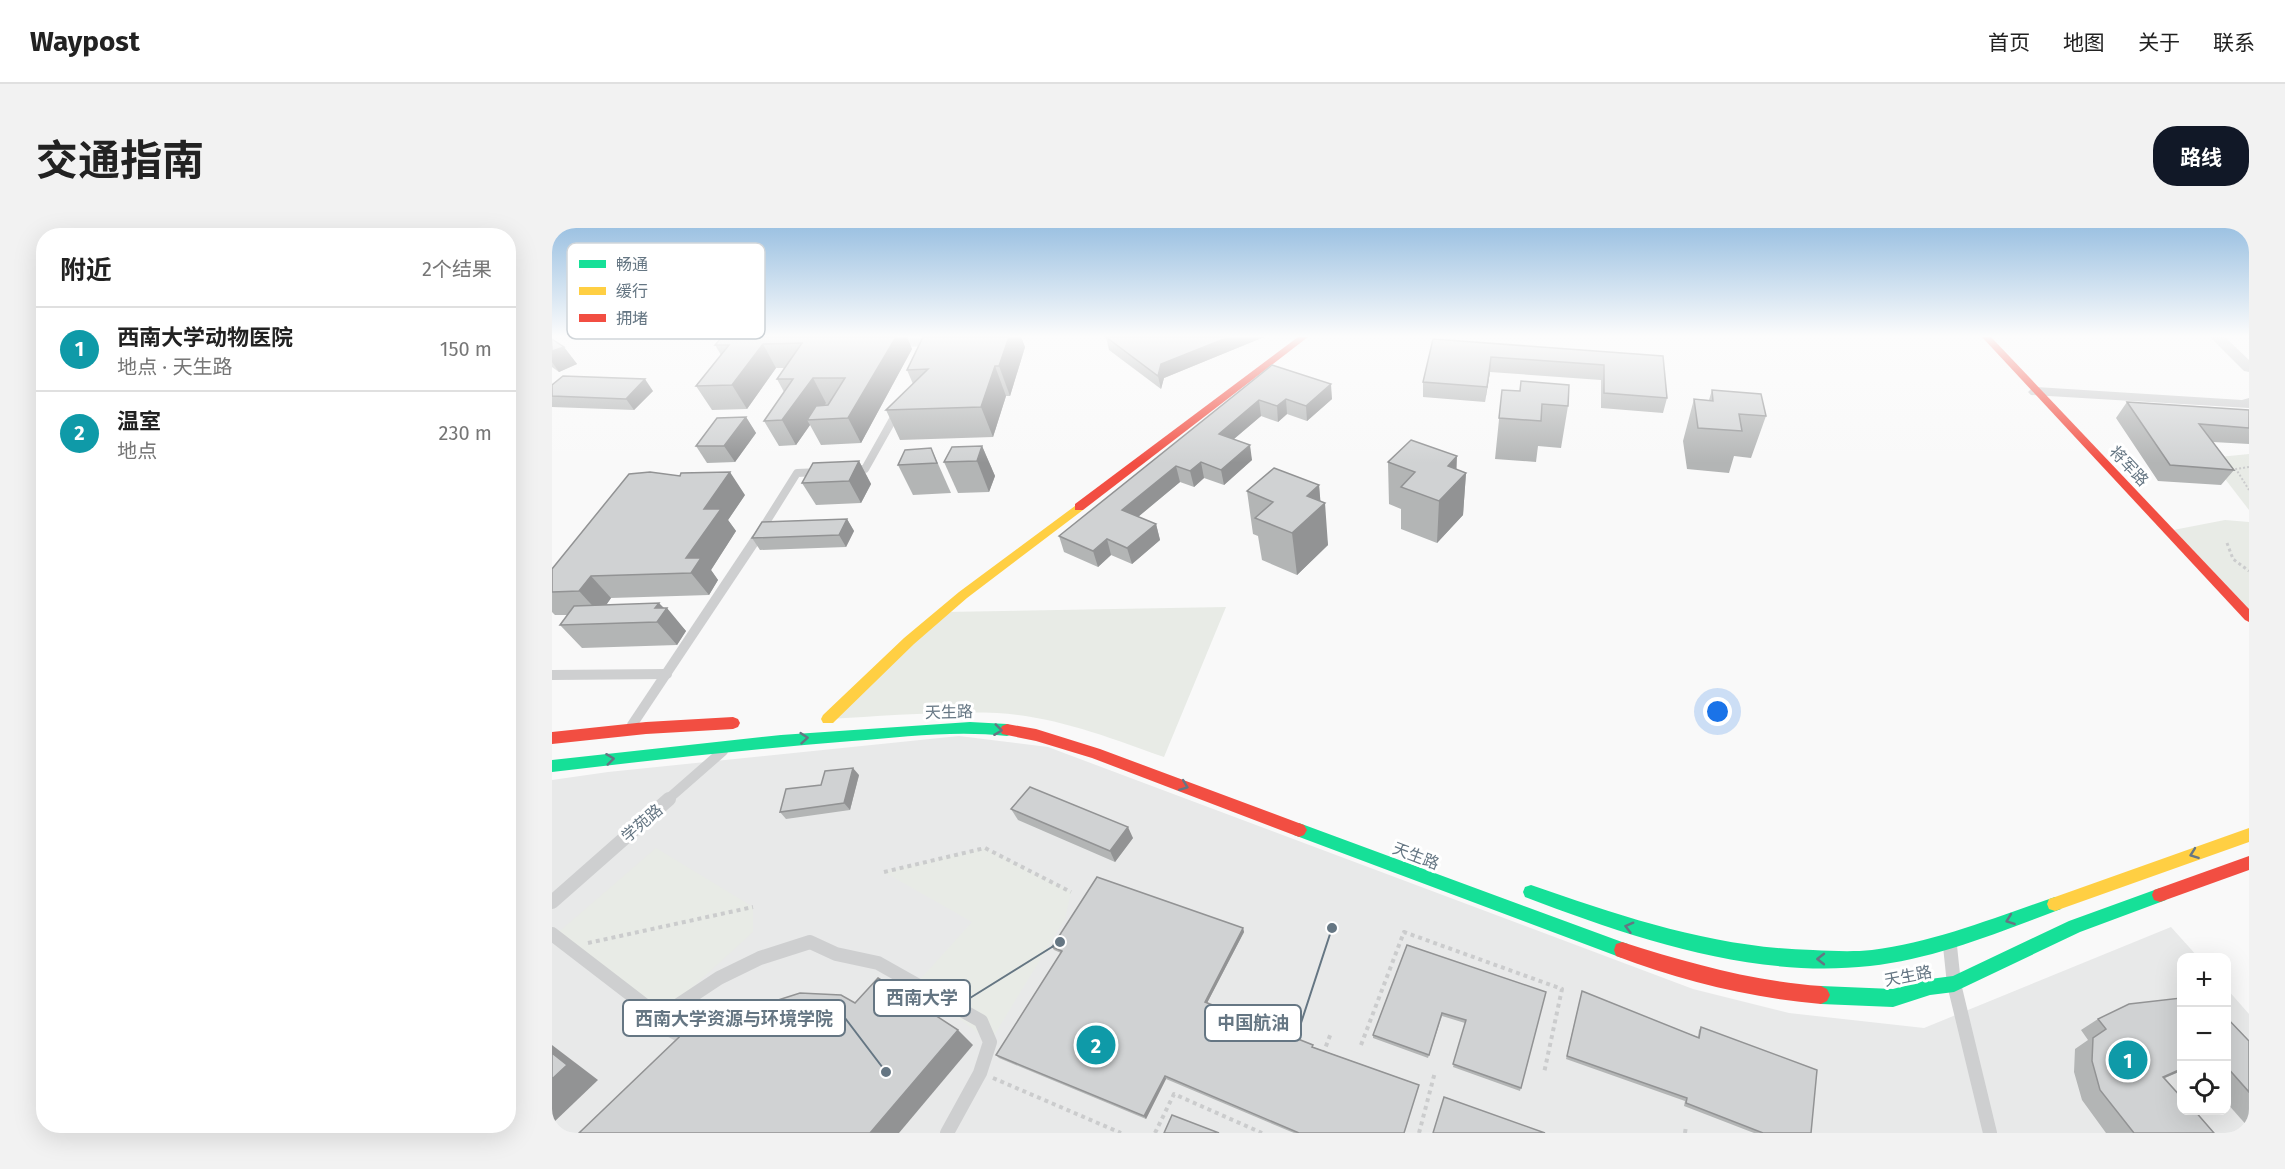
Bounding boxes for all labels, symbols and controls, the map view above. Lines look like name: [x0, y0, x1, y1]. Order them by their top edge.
text: Waypost: [30, 25, 140, 58]
text: 首页: [1988, 30, 2030, 56]
text: 地图: [2063, 30, 2105, 56]
text: 关于: [2138, 30, 2180, 56]
text: 联系: [2213, 30, 2255, 56]
button: 路线: [2153, 126, 2249, 186]
text: 交通指南: [36, 136, 204, 186]
legend: [567, 243, 765, 339]
text: 附近: [60, 255, 112, 286]
text: 畅通: [616, 255, 648, 274]
text: 2个结果: [422, 257, 492, 281]
text: 缓行: [616, 282, 648, 301]
text: 拥堵: [616, 309, 648, 328]
text: 西南大学动物医院: [117, 324, 293, 351]
text: 1: [75, 337, 84, 361]
text: 150 m: [440, 337, 492, 361]
text: 地点 · 天生路: [117, 355, 232, 379]
text: 温室: [117, 408, 161, 435]
text: 2: [74, 421, 85, 445]
text: 230 m: [439, 421, 492, 445]
text: 地点: [117, 439, 157, 463]
street label: 将军路: [2106, 442, 2152, 490]
your location: [1703, 697, 1732, 726]
street label: 天生路: [925, 702, 973, 722]
one-way arrow: [994, 723, 1003, 735]
one-way arrow: [799, 732, 808, 745]
one-way arrow: [605, 753, 615, 765]
one-way arrow: [1179, 779, 1189, 792]
street label: 学苑路: [618, 800, 666, 846]
street label: 天生路: [1390, 839, 1442, 873]
one-way arrow: [2189, 846, 2200, 859]
one-way arrow: [2005, 912, 2016, 925]
one-way arrow: [1625, 922, 1635, 934]
one-way arrow: [1816, 953, 1825, 965]
map controls: [2177, 953, 2231, 1115]
button: +: [2177, 953, 2231, 1007]
street label: 天生路: [1883, 962, 1933, 990]
callout: 西南大学: [874, 980, 970, 1016]
text: 西南大学: [886, 987, 958, 1009]
callout: 西南大学资源与环境学院: [623, 1000, 845, 1036]
callout: 中国航油: [1205, 1005, 1301, 1041]
button: −: [2177, 1007, 2231, 1061]
text: 西南大学资源与环境学院: [635, 1008, 833, 1030]
text: 中国航油: [1217, 1012, 1289, 1034]
pin: 2: [1076, 1022, 1116, 1068]
pin: 1: [2108, 1038, 2148, 1082]
button: locate: [2177, 1061, 2231, 1115]

